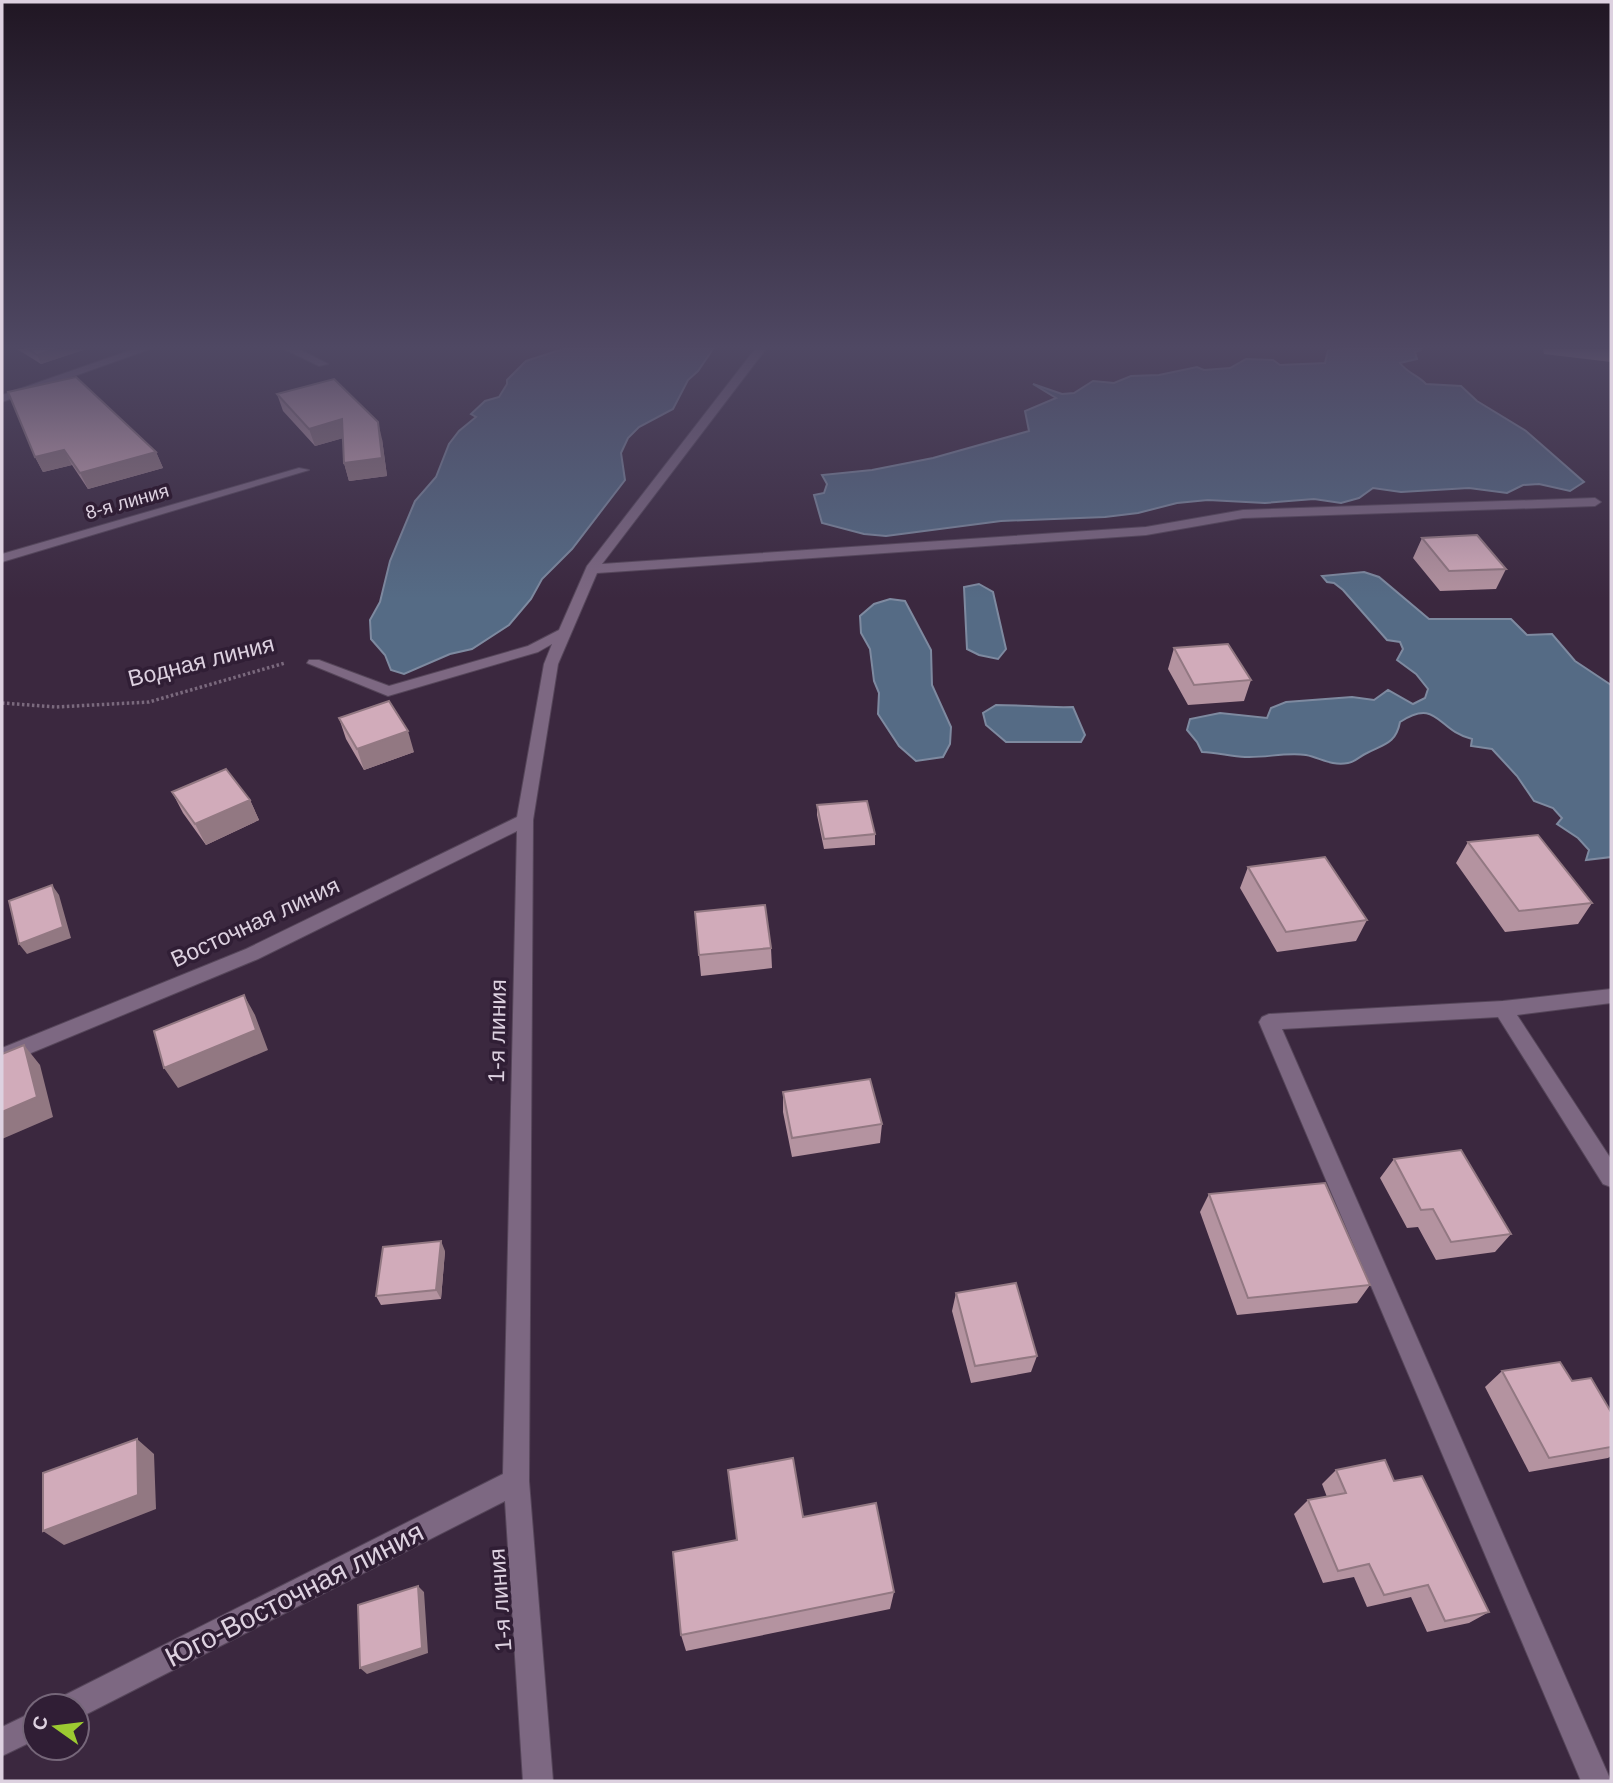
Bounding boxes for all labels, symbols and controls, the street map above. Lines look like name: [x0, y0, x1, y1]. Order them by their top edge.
street label: 8-я линия: [83, 480, 171, 523]
street label: Водная линия: [125, 630, 277, 692]
street label: Восточная линия: [167, 872, 343, 972]
street label: 1-я линия: [483, 979, 511, 1083]
street label: Юго-Восточная линия: [160, 1516, 428, 1673]
street label: 1-я линия: [483, 1547, 517, 1653]
north arrow: [21, 1692, 91, 1762]
text: С: [28, 1714, 52, 1732]

